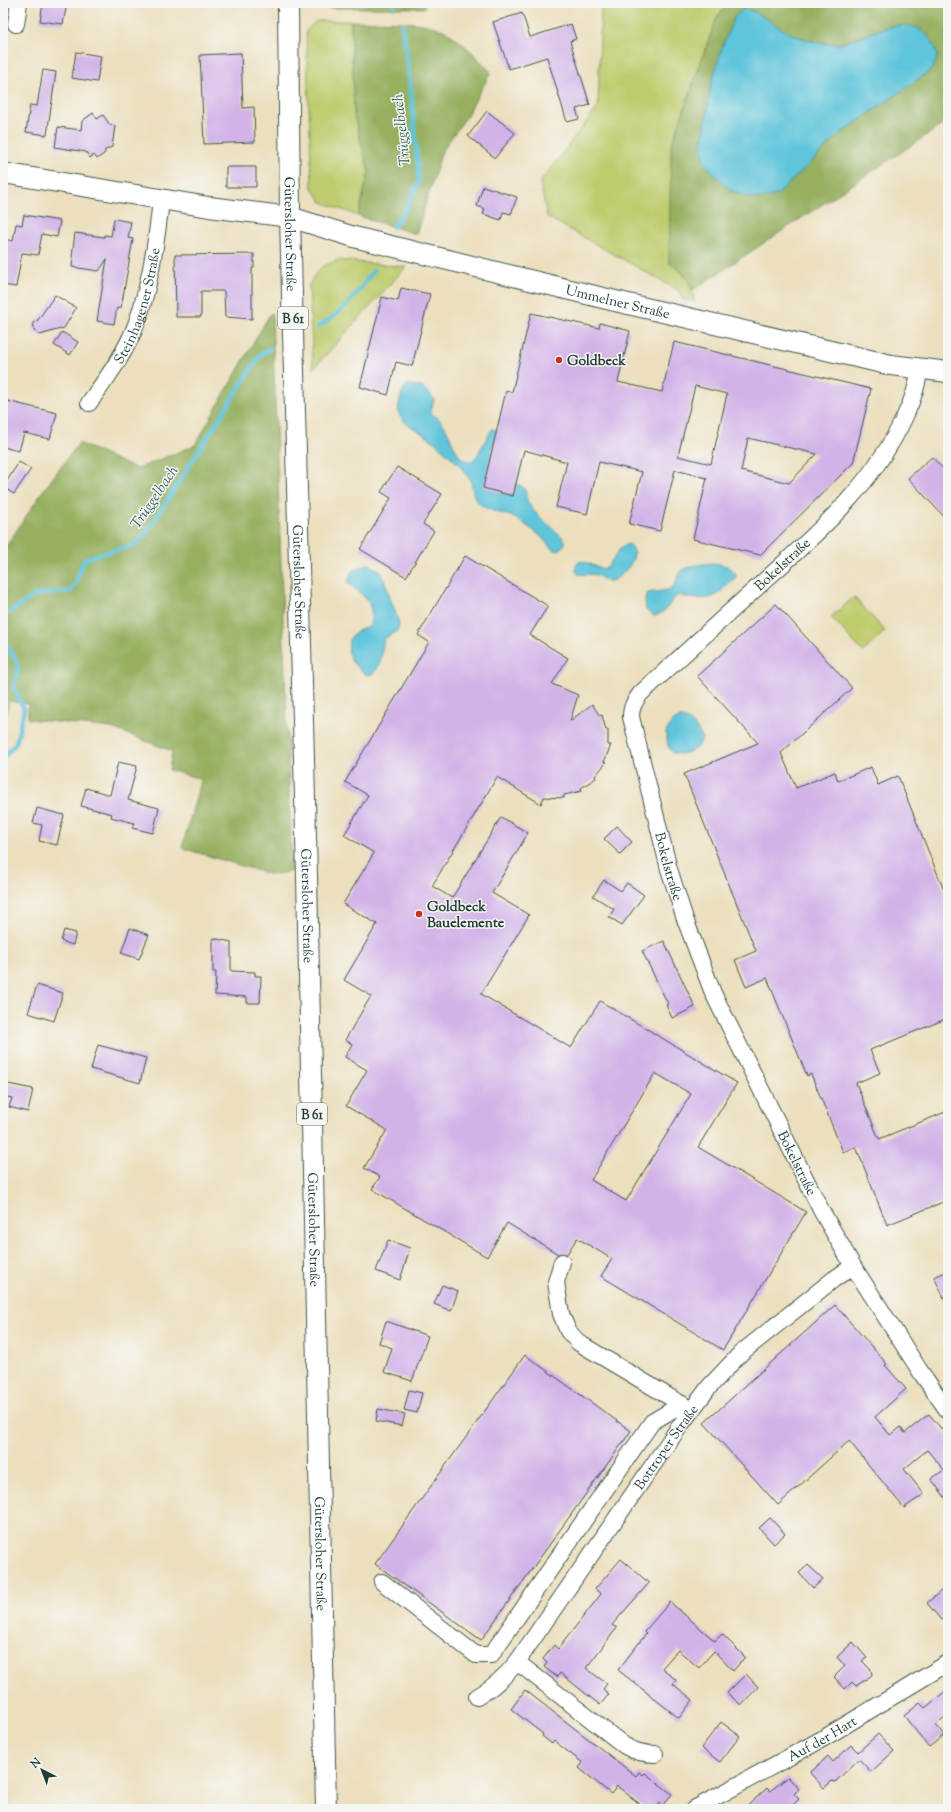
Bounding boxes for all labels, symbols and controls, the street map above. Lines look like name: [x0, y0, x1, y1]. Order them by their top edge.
water label: Trüggelbach: [388, 92, 417, 167]
street label: Gütersloher Straße: [278, 177, 300, 292]
street label: Steinhagener Straße: [110, 247, 167, 369]
street label: Ummelner Straße: [563, 281, 671, 325]
road number: B 61: [278, 307, 308, 329]
place label: Goldbeck: [567, 352, 626, 372]
marker: Goldbeck: [554, 355, 564, 365]
water label: Trüggelbach: [126, 461, 185, 534]
street label: Gütersloher Straße: [286, 524, 309, 639]
street label: Bokelstraße: [751, 534, 816, 597]
street label: Bokelstraße: [648, 830, 686, 904]
street label: Gütersloher Straße: [294, 848, 317, 963]
place label: Goldbeck Bauelemente: [427, 898, 505, 934]
marker: Goldbeck Bauelemente: [414, 909, 424, 919]
road number: B 61: [297, 1103, 327, 1125]
street label: Bokelstraße: [771, 1128, 820, 1200]
street label: Gütersloher Straße: [301, 1172, 323, 1287]
street label: Bottroper Straße: [631, 1401, 704, 1495]
street label: Gütersloher Straße: [308, 1496, 330, 1611]
street label: Auf der Hart: [785, 1712, 861, 1768]
north arrow: [22, 1750, 62, 1790]
text: N: [27, 1754, 45, 1773]

